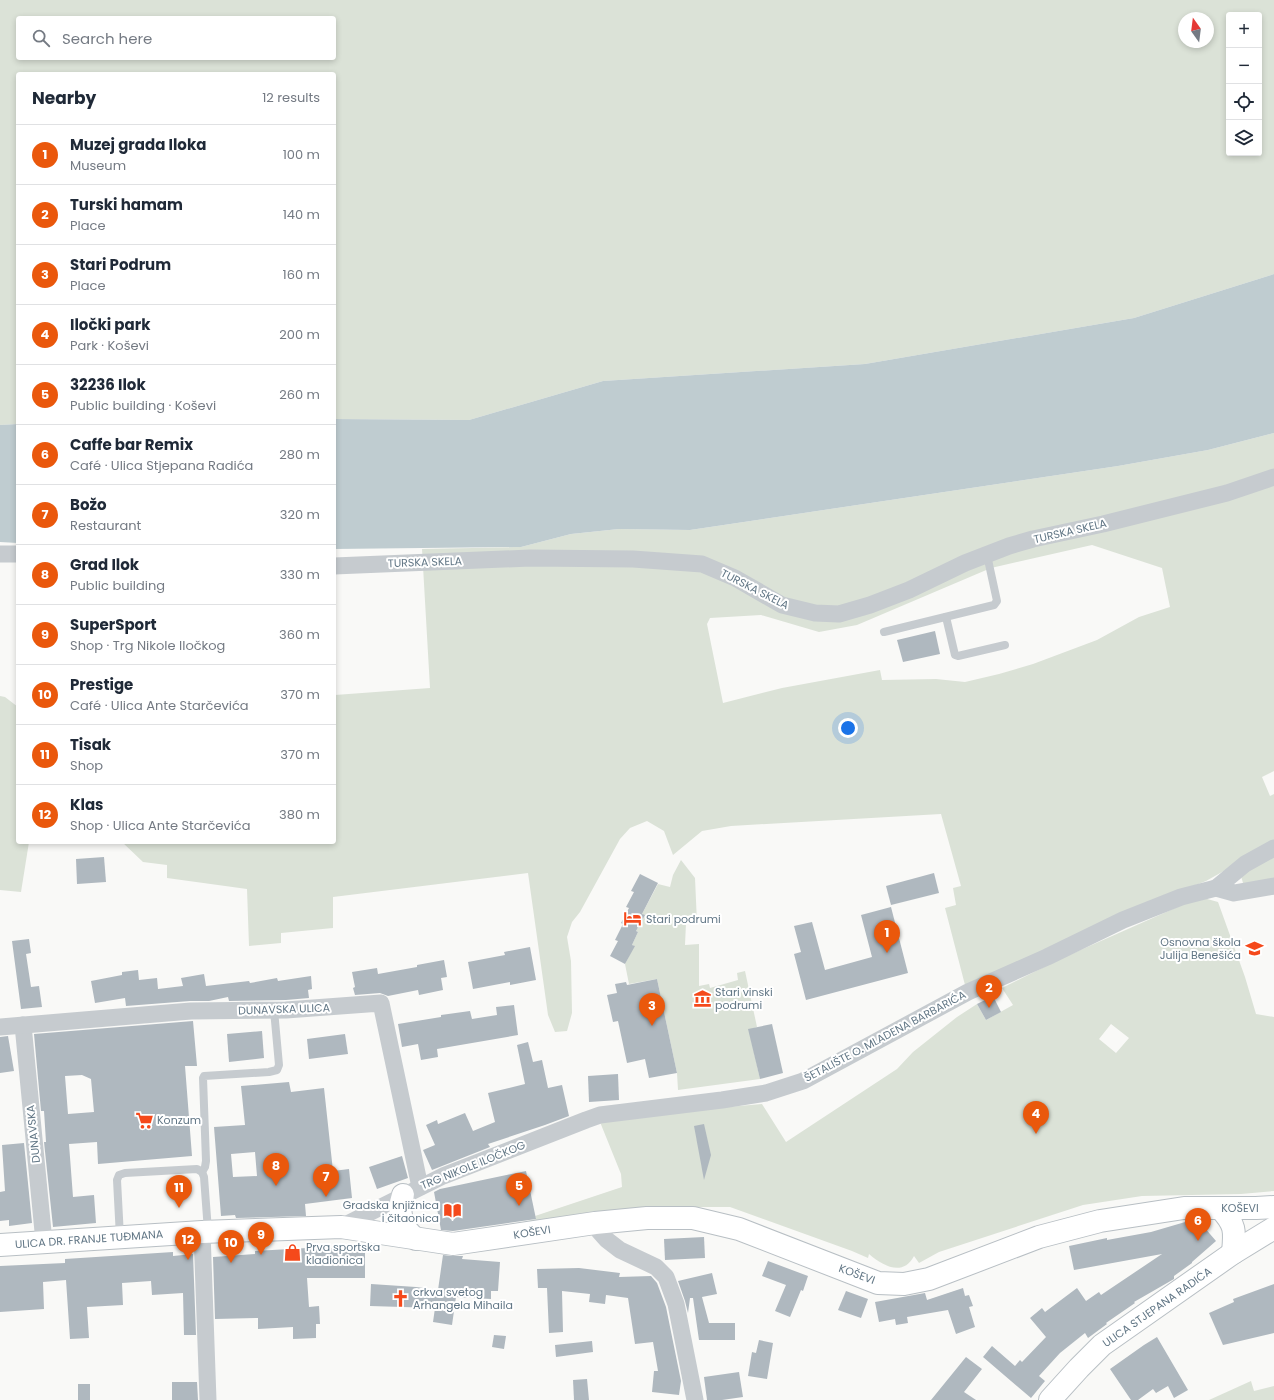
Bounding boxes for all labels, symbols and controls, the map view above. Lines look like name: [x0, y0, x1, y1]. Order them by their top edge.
north arrow: [1178, 12, 1214, 48]
map controls: [1226, 12, 1262, 156]
button: +: [1226, 12, 1262, 48]
search box: [16, 16, 336, 60]
icon: search: [30, 27, 52, 49]
text: Search here: [62, 28, 152, 49]
button: −: [1226, 48, 1262, 84]
button: locate: [1226, 84, 1262, 120]
text: Nearby: [32, 86, 96, 110]
text: 12 results: [262, 88, 320, 107]
button: layers: [1226, 120, 1262, 156]
text: Muzej grada Iloka: [70, 134, 206, 155]
text: 1: [43, 145, 47, 164]
text: 100 m: [283, 145, 320, 164]
text: Museum: [70, 156, 126, 175]
text: Turski hamam: [70, 194, 183, 215]
text: 2: [41, 205, 49, 224]
text: 140 m: [283, 205, 320, 224]
text: Place: [70, 216, 105, 235]
text: Stari Podrum: [70, 254, 171, 275]
text: 3: [41, 265, 49, 284]
text: 160 m: [283, 265, 320, 284]
text: Place: [70, 276, 105, 295]
text: Iločki park: [70, 314, 150, 335]
text: 4: [41, 325, 49, 344]
text: 200 m: [279, 325, 320, 344]
text: Park · Koševi: [70, 336, 149, 355]
text: 32236 Ilok: [70, 374, 146, 395]
text: 5: [41, 385, 49, 404]
text: 260 m: [279, 385, 320, 404]
text: Public building · Koševi: [70, 396, 216, 415]
text: Caffe bar Remix: [70, 434, 193, 455]
text: 6: [41, 445, 49, 464]
text: 280 m: [279, 445, 320, 464]
text: Café · Ulica Stjepana Radića: [70, 456, 253, 475]
text: Božo: [70, 494, 106, 515]
text: 7: [42, 505, 48, 524]
text: 320 m: [280, 505, 320, 524]
street label: TURSKA SKELA: [1032, 515, 1109, 547]
text: Restaurant: [70, 516, 141, 535]
street label: TURSKA SKELA: [388, 553, 463, 571]
text: Grad Ilok: [70, 554, 139, 575]
text: 8: [41, 565, 49, 584]
text: 330 m: [280, 565, 320, 584]
street label: TURSKA SKELA: [718, 565, 792, 613]
text: Public building: [70, 576, 165, 595]
text: SuperSport: [70, 614, 157, 635]
text: 9: [41, 625, 49, 644]
text: 360 m: [279, 625, 320, 644]
text: Shop · Trg Nikole Iločkog: [70, 636, 225, 655]
text: Prestige: [70, 674, 133, 695]
text: 10: [38, 685, 52, 704]
text: 370 m: [280, 685, 320, 704]
text: Café · Ulica Ante Starčevića: [70, 696, 249, 715]
your location: [838, 718, 858, 738]
text: Tisak: [70, 734, 111, 755]
text: 11: [40, 745, 50, 764]
text: 370 m: [280, 745, 320, 764]
text: Shop: [70, 756, 103, 775]
text: Klas: [70, 794, 103, 815]
text: 12: [39, 805, 51, 824]
text: 380 m: [279, 805, 320, 824]
text: Shop · Ulica Ante Starčevića: [70, 816, 251, 835]
hotel icon: Stari podrumi: [623, 909, 643, 929]
place label: Stari podrumi: [646, 911, 721, 927]
pin: 1: [874, 920, 900, 953]
place label: Osnovna škola Julija Benešića: [1160, 934, 1241, 963]
school or university icon: Osnovna škola Julija Benešića: [1244, 938, 1264, 958]
pin: 2: [976, 975, 1002, 1008]
place label: Stari vinski podrumi: [715, 984, 773, 1013]
street label: ŠETALIŠTE O. MLADENA BARBARIĆA: [801, 986, 969, 1086]
museum icon: Stari vinski podrumi: [692, 988, 712, 1008]
pin: 3: [639, 993, 665, 1026]
street label: DUNAVSKA ULICA: [238, 999, 331, 1019]
pin: 4: [1023, 1101, 1049, 1134]
street label: DUNAVSKA: [22, 1104, 44, 1164]
supermarket icon: Konzum: [134, 1110, 154, 1130]
place label: Konzum: [157, 1112, 201, 1128]
street label: TRG NIKOLE ILOČKOG: [418, 1137, 528, 1193]
pin: 8: [263, 1153, 289, 1186]
pin: 7: [313, 1164, 339, 1197]
pin: 5: [506, 1173, 532, 1206]
pin: 11: [166, 1175, 192, 1208]
place label: Gradska knjižnica i čitaonica: [343, 1197, 439, 1226]
street label: KOŠEVI: [1221, 1200, 1259, 1216]
library icon: Gradska knjižnica i čitaonica: [442, 1201, 462, 1221]
pin: 6: [1185, 1208, 1211, 1241]
street label: KOŠEVI: [512, 1221, 552, 1243]
pin: 9: [248, 1222, 274, 1255]
street label: ULICA DR. FRANJE TUĐMANA: [14, 1226, 164, 1252]
pin: 12: [175, 1227, 201, 1260]
pin: 10: [218, 1230, 244, 1263]
place label: Prva sportska kladionica: [306, 1239, 380, 1268]
shop icon: Prva sportska kladionica: [283, 1243, 303, 1263]
street label: KOŠEVI: [837, 1260, 877, 1288]
street label: ULICA STJEPANA RADIĆA: [1099, 1263, 1215, 1351]
place label: crkva svetog Arhangela Mihaila: [413, 1284, 513, 1313]
church icon: crkva svetog Arhangela Mihaila: [390, 1288, 410, 1308]

